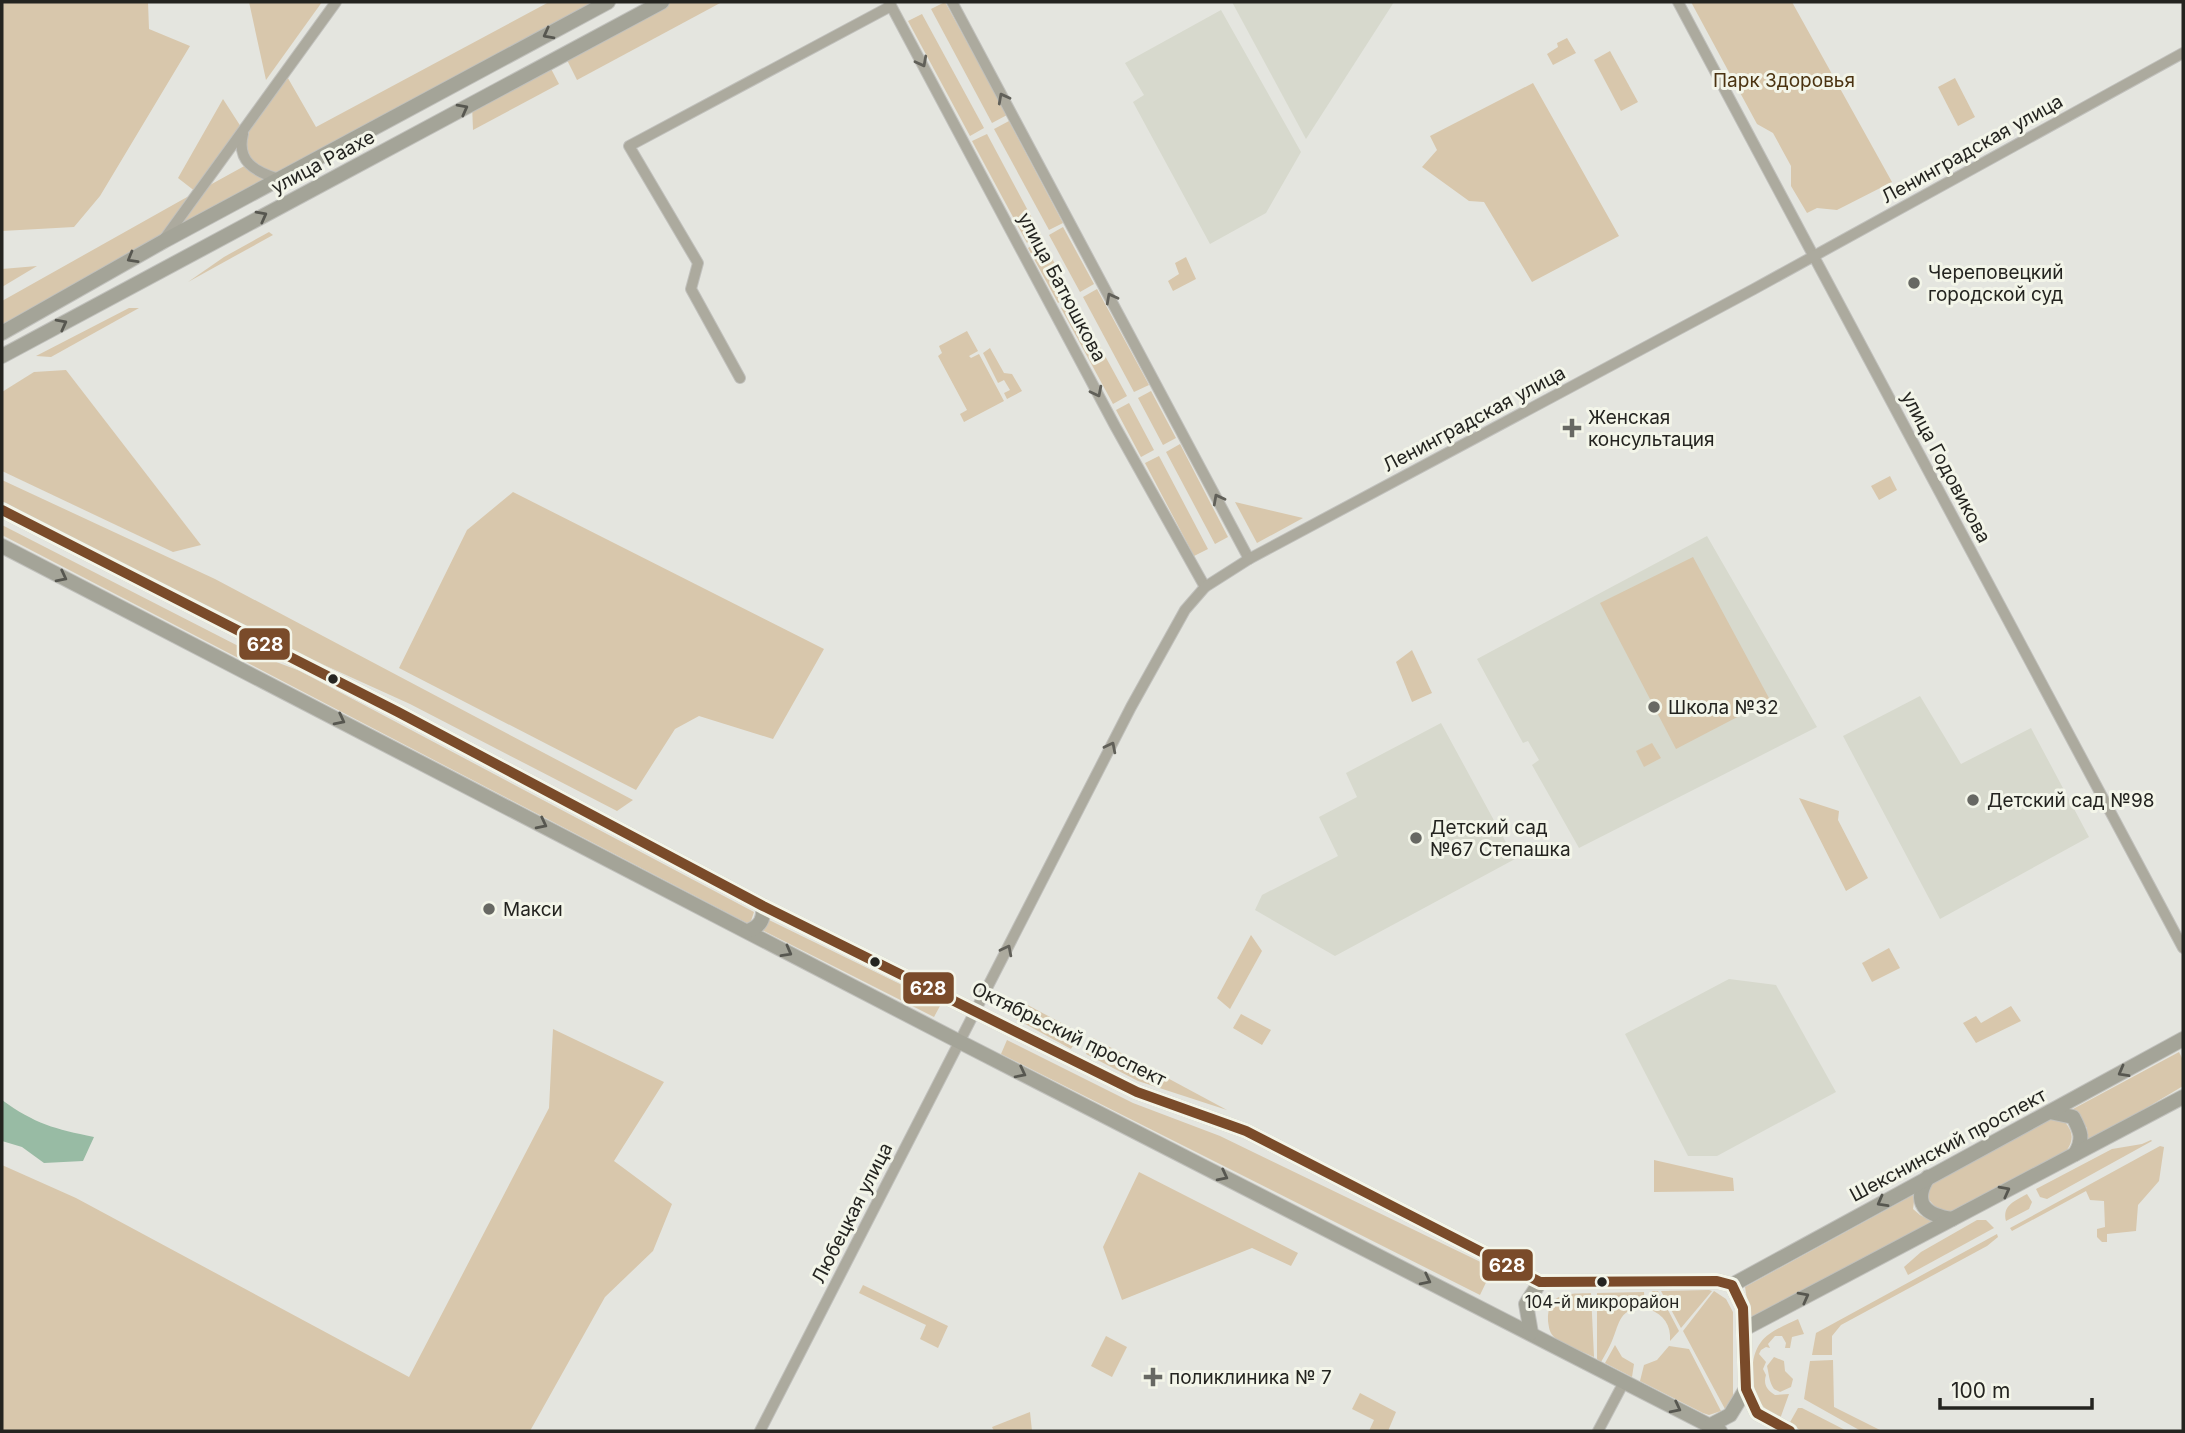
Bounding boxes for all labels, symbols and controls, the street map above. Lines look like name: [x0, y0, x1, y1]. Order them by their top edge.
one-way arrow: [543, 26, 555, 39]
one-way arrow: [914, 54, 927, 67]
park label: Парк Здоровья: [1713, 69, 1855, 92]
street label: Ленинградская улица: [1877, 90, 2067, 208]
one-way arrow: [998, 93, 1011, 105]
one-way arrow: [455, 103, 468, 117]
street label: улица Раахе: [267, 125, 379, 199]
street label: улица Батюшкова: [1013, 208, 1111, 366]
one-way arrow: [255, 211, 268, 225]
one-way arrow: [127, 250, 140, 263]
place label: Череповецкий городской суд: [1928, 261, 2064, 306]
marker: Череповецкий городской суд: [1906, 275, 1922, 291]
one-way arrow: [1106, 293, 1119, 305]
one-way arrow: [55, 319, 67, 332]
street label: Ленинградская улица: [1379, 361, 1569, 477]
one-way arrow: [1089, 385, 1103, 398]
street label: улица Годовикова: [1896, 387, 1996, 547]
place label: Женская консультация: [1588, 406, 1715, 451]
marker: Женская консультация: [1562, 418, 1582, 438]
one-way arrow: [1212, 494, 1226, 506]
one-way arrow: [55, 569, 67, 582]
line badge: 628: [238, 627, 291, 661]
text: 628: [247, 633, 283, 656]
unlabelled marker: [326, 672, 340, 686]
place label: Школа №32: [1668, 696, 1778, 719]
marker: Школа №32: [1646, 699, 1662, 715]
one-way arrow: [333, 712, 345, 726]
one-way arrow: [1102, 742, 1116, 754]
place label: Детский сад №98: [1987, 789, 2154, 812]
marker: Детский сад №98: [1965, 792, 1981, 808]
one-way arrow: [535, 816, 547, 830]
place label: Детский сад №67 Степашка: [1430, 816, 1571, 861]
marker: Детский сад №67 Степашка: [1408, 830, 1424, 846]
place label: Макси: [503, 898, 563, 921]
marker: Макси: [481, 901, 497, 917]
one-way arrow: [780, 944, 793, 958]
one-way arrow: [999, 945, 1013, 957]
unlabelled marker: [868, 955, 882, 969]
line badge: 628: [902, 971, 955, 1005]
text: 628: [910, 977, 946, 1000]
street label: Октябрьский проспект: [968, 977, 1170, 1091]
one-way arrow: [2118, 1064, 2131, 1077]
one-way arrow: [1014, 1065, 1026, 1079]
street label: Шекснинский проспект: [1846, 1083, 2050, 1207]
street label: Любецкая улица: [807, 1139, 897, 1287]
one-way arrow: [1216, 1168, 1228, 1182]
one-way arrow: [1998, 1186, 2010, 1199]
one-way arrow: [1877, 1194, 1889, 1207]
line badge: 628: [1481, 1248, 1534, 1282]
text: 628: [1489, 1254, 1525, 1277]
one-way arrow: [1419, 1271, 1431, 1285]
marker: 104-й микрорайон: [1595, 1275, 1609, 1289]
place label: 104-й микрорайон: [1525, 1292, 1679, 1312]
one-way arrow: [1797, 1292, 1809, 1306]
place label: поликлиника № 7: [1169, 1366, 1332, 1389]
scale bar: [1940, 1366, 2092, 1410]
marker: поликлиника № 7: [1143, 1367, 1163, 1387]
text: 100 m: [1951, 1378, 2010, 1403]
one-way arrow: [1669, 1400, 1681, 1414]

